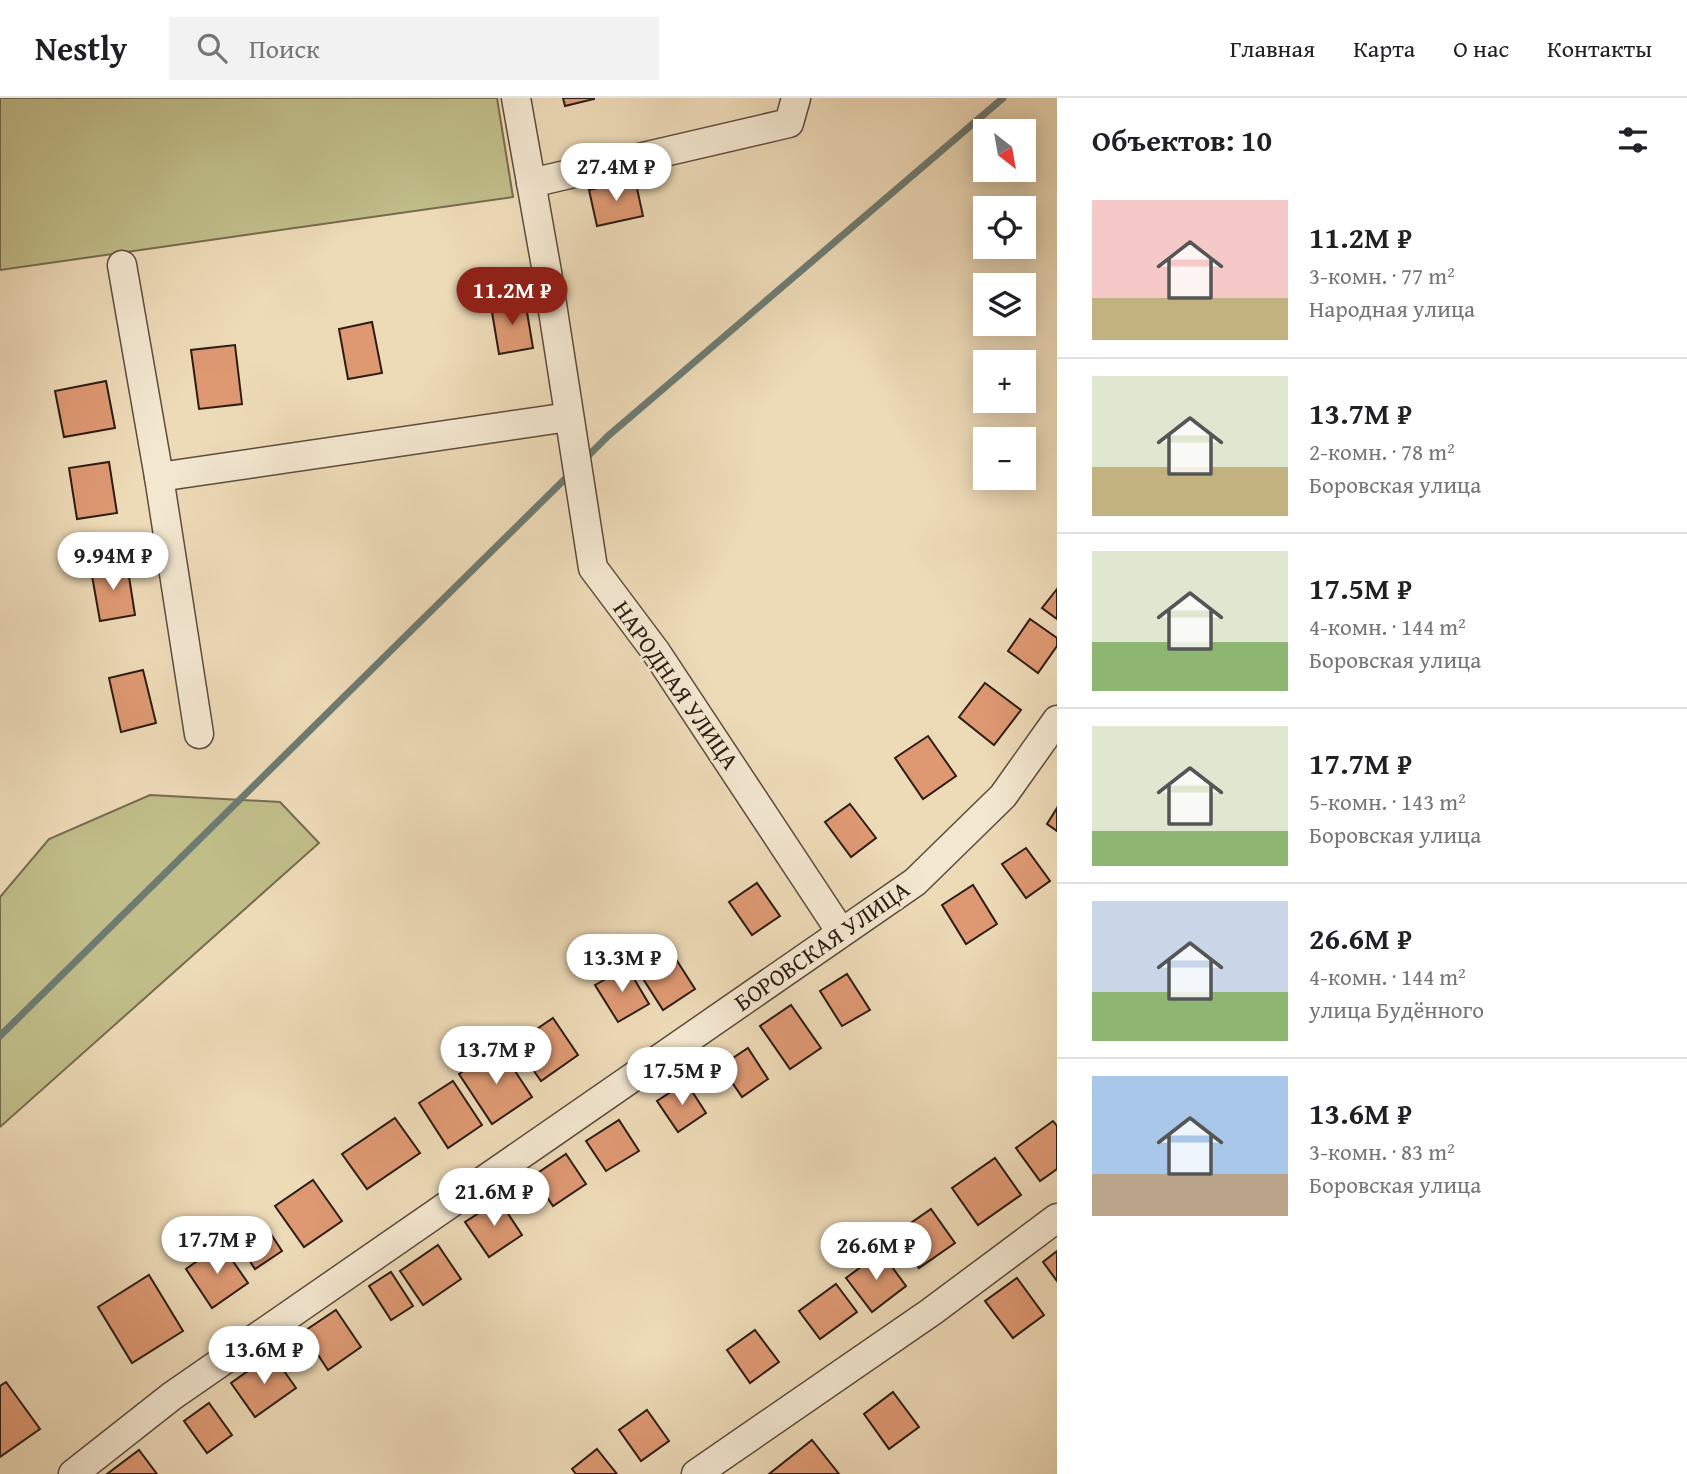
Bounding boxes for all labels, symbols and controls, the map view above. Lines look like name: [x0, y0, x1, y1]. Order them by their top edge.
search box: [169, 17, 659, 80]
text: Nestly: [35, 24, 127, 72]
icon: search: [193, 29, 231, 67]
text: Поиск: [249, 29, 320, 68]
text: Главная: [1230, 31, 1315, 66]
text: Карта: [1353, 31, 1415, 66]
text: О нас: [1453, 31, 1509, 66]
text: Контакты: [1547, 31, 1652, 66]
text: Объектов: 10: [1092, 118, 1272, 162]
north arrow: [973, 119, 1036, 182]
map controls: [973, 119, 1036, 490]
icon: filters: [1614, 121, 1652, 159]
pin: 27.4M ₽: [551, 144, 681, 203]
text: 27.4M ₽: [576, 149, 656, 182]
button: locate: [973, 196, 1036, 259]
text: 11.2M ₽: [1309, 215, 1412, 259]
icon: home: [1148, 228, 1232, 312]
text: 3-комн. · 77 m²: [1309, 259, 1455, 292]
pin: 11.2M ₽: [447, 268, 577, 327]
text: 11.2M ₽: [472, 273, 552, 306]
button: layers: [973, 273, 1036, 336]
text: Народная улица: [1309, 292, 1475, 325]
button: +: [973, 350, 1036, 413]
text: 13.7M ₽: [1309, 391, 1412, 435]
icon: home: [1148, 404, 1232, 488]
button: −: [973, 427, 1036, 490]
text: 2-комн. · 78 m²: [1309, 435, 1455, 468]
text: Боровская улица: [1309, 468, 1481, 501]
pin: 9.94M ₽: [48, 532, 178, 592]
text: 9.94M ₽: [73, 538, 153, 571]
text: 17.5M ₽: [1309, 566, 1412, 610]
icon: home: [1148, 579, 1232, 663]
street label: НАРОДНАЯ УЛИЦА: [605, 593, 748, 777]
text: 4-комн. · 144 m²: [1309, 610, 1466, 643]
text: Боровская улица: [1309, 643, 1481, 676]
text: 17.7M ₽: [1309, 741, 1412, 785]
icon: home: [1148, 754, 1232, 838]
text: 5-комн. · 143 m²: [1309, 785, 1466, 818]
text: Боровская улица: [1309, 818, 1481, 851]
street label: БОРОВСКАЯ УЛИЦА: [727, 872, 917, 1019]
text: 26.6M ₽: [1309, 916, 1412, 960]
icon: home: [1148, 929, 1232, 1013]
pin: 13.3M ₽: [557, 934, 687, 994]
text: 13.3M ₽: [582, 940, 662, 973]
text: 4-комн. · 144 m²: [1309, 960, 1466, 993]
text: улица Будённого: [1309, 993, 1484, 1026]
pin: 13.7M ₽: [431, 1026, 561, 1086]
text: 13.7M ₽: [456, 1032, 536, 1065]
pin: 17.5M ₽: [617, 1048, 747, 1107]
text: 17.5M ₽: [642, 1053, 722, 1086]
text: 13.6M ₽: [1309, 1091, 1412, 1135]
icon: home: [1148, 1104, 1232, 1188]
text: 3-комн. · 83 m²: [1309, 1135, 1455, 1168]
pin: 21.6M ₽: [429, 1168, 559, 1228]
text: Боровская улица: [1309, 1168, 1481, 1201]
text: 21.6M ₽: [454, 1174, 534, 1207]
pin: 17.7M ₽: [152, 1216, 282, 1276]
text: 17.7M ₽: [177, 1222, 257, 1255]
pin: 26.6M ₽: [811, 1222, 941, 1282]
text: 26.6M ₽: [836, 1228, 916, 1261]
pin: 13.6M ₽: [199, 1326, 329, 1386]
text: 13.6M ₽: [224, 1332, 304, 1365]

